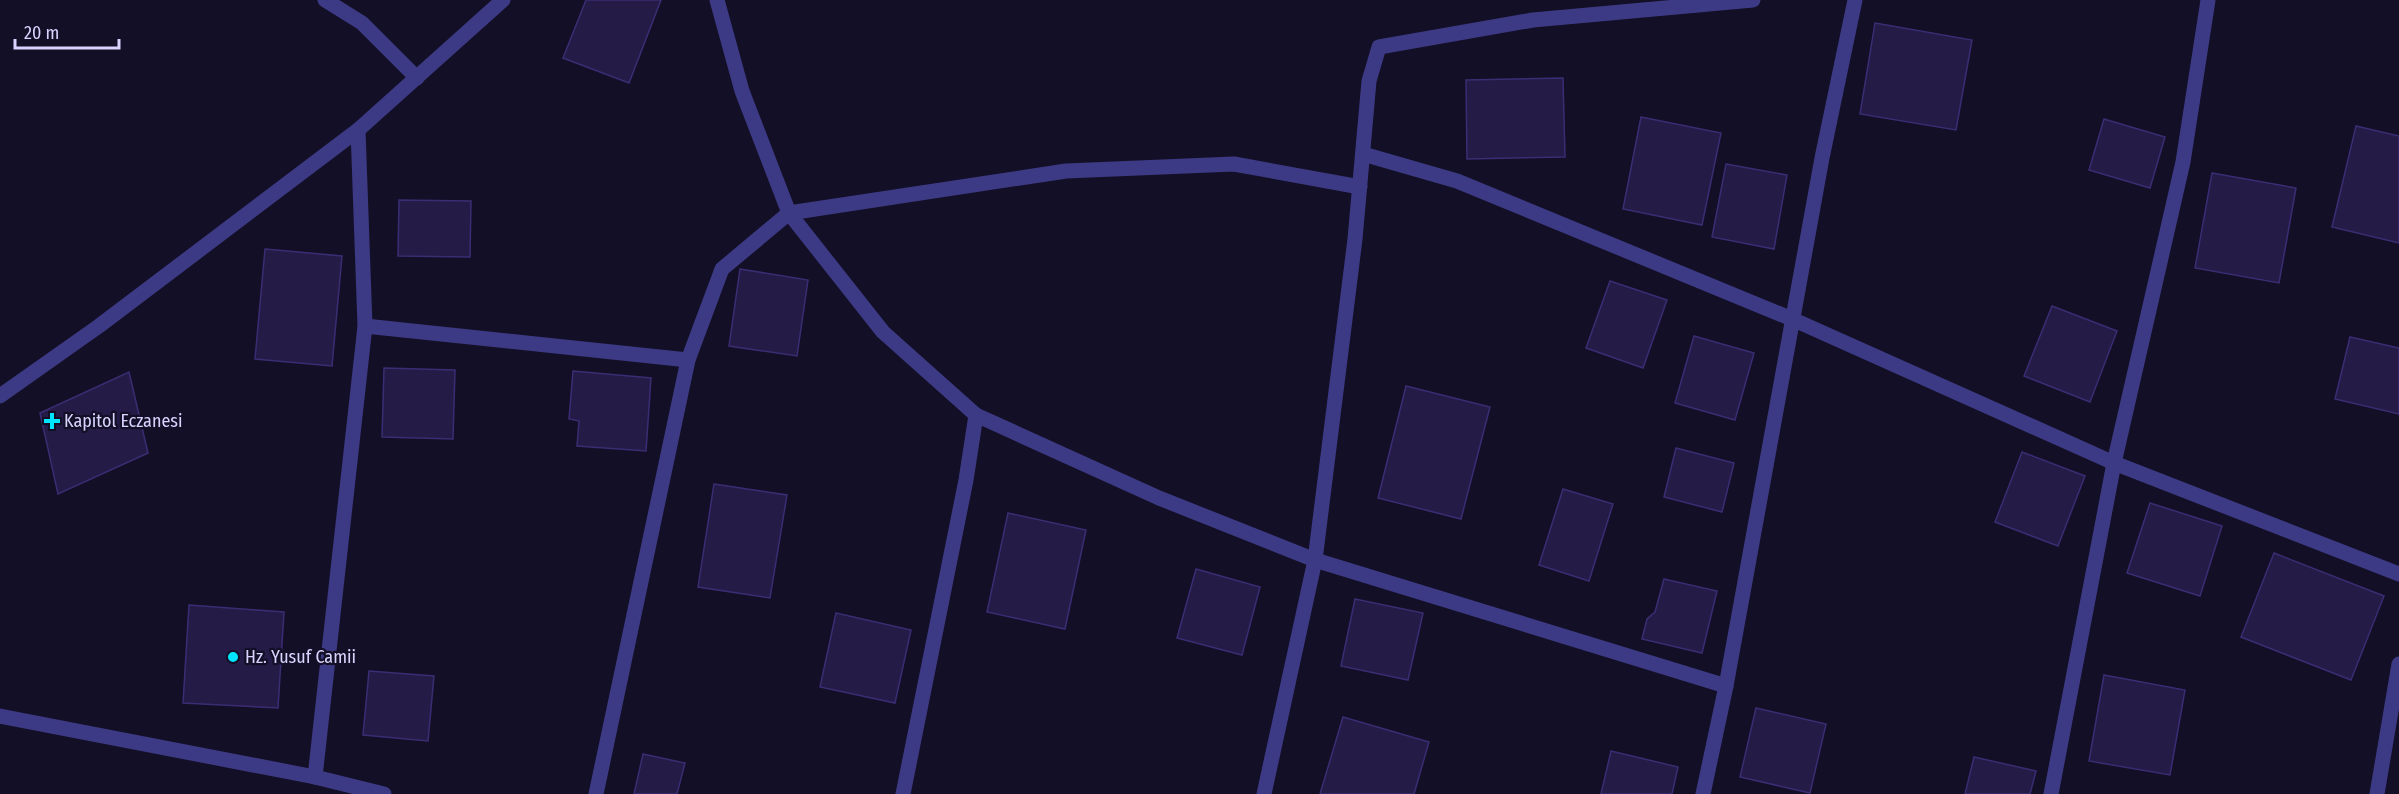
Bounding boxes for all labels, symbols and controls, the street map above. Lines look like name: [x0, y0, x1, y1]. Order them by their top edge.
scale bar: [15, 12, 118, 50]
text: 20 m: [24, 22, 59, 44]
place label: Kapitol Eczanesi: [64, 410, 183, 432]
marker: Kapitol Eczanesi: [45, 414, 59, 428]
place label: Hz. Yusuf Camii: [245, 646, 356, 668]
marker: Hz. Yusuf Camii: [226, 650, 240, 664]

